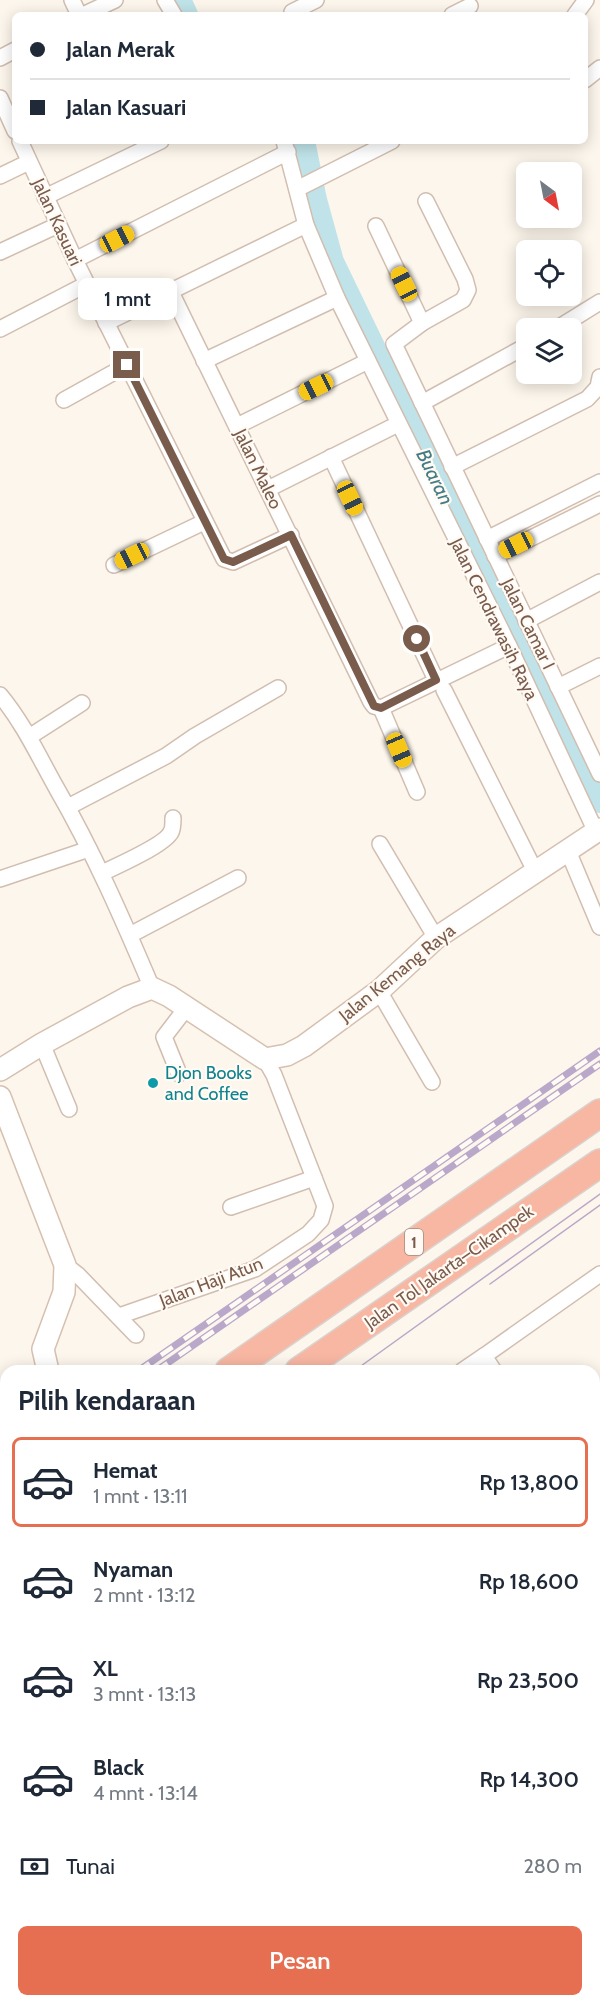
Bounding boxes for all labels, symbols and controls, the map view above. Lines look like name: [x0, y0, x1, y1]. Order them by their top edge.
text: Jalan Merak: [66, 36, 175, 63]
text: Jalan Kasuari: [66, 94, 186, 121]
north arrow: [516, 162, 582, 228]
map controls: [516, 162, 582, 384]
street label: Jalan Kasuari: [27, 174, 87, 269]
car: [97, 223, 137, 255]
button: locate: [516, 240, 582, 306]
car: [388, 264, 420, 304]
callout: 1 mnt: [78, 278, 176, 320]
text: 1 mnt: [104, 287, 151, 311]
button: layers: [516, 318, 582, 384]
route end: [113, 351, 140, 378]
car: [296, 371, 336, 403]
street label: Jalan Maleo: [229, 424, 287, 513]
water label: Buaran: [411, 445, 459, 509]
car: [334, 478, 366, 518]
car: [496, 529, 536, 561]
street label: Jalan Cendrawasih Raya: [445, 534, 543, 704]
car: [112, 540, 152, 572]
street label: Jalan Camar I: [496, 574, 559, 673]
route start: [403, 625, 430, 652]
car: [384, 730, 414, 770]
street label: Jalan Kemang Raya: [334, 919, 460, 1027]
place label: Djon Books and Coffee: [165, 1062, 252, 1105]
marker: Djon Books and Coffee: [146, 1076, 160, 1090]
street label: Jalan Tol Jakarta–Cikampek: [359, 1200, 539, 1334]
road number: 1: [405, 1229, 423, 1255]
street label: Jalan Haji Atun: [155, 1252, 266, 1312]
text: Pilih kendaraan: [18, 1384, 196, 1417]
icon: car: [21, 1455, 75, 1509]
text: Hemat: [93, 1457, 158, 1484]
text: Rp 13,800: [479, 1469, 579, 1496]
text: 1 mnt · 13:11: [93, 1484, 188, 1508]
icon: car: [21, 1554, 75, 1608]
text: Nyaman: [93, 1556, 173, 1583]
text: Rp 18,600: [479, 1568, 579, 1595]
text: 2 mnt · 13:12: [93, 1583, 196, 1607]
icon: car: [21, 1653, 75, 1707]
text: XL: [93, 1655, 118, 1682]
text: Rp 23,500: [477, 1667, 579, 1694]
text: 3 mnt · 13:13: [93, 1682, 196, 1706]
icon: car: [21, 1752, 75, 1806]
text: Black: [93, 1754, 144, 1781]
text: Rp 14,300: [479, 1766, 579, 1793]
text: 4 mnt · 13:14: [93, 1781, 198, 1805]
icon: cash: [18, 1850, 51, 1883]
text: Tunai: [66, 1853, 115, 1880]
text: 280 m: [523, 1854, 582, 1878]
button: Pesan: [18, 1926, 582, 1995]

